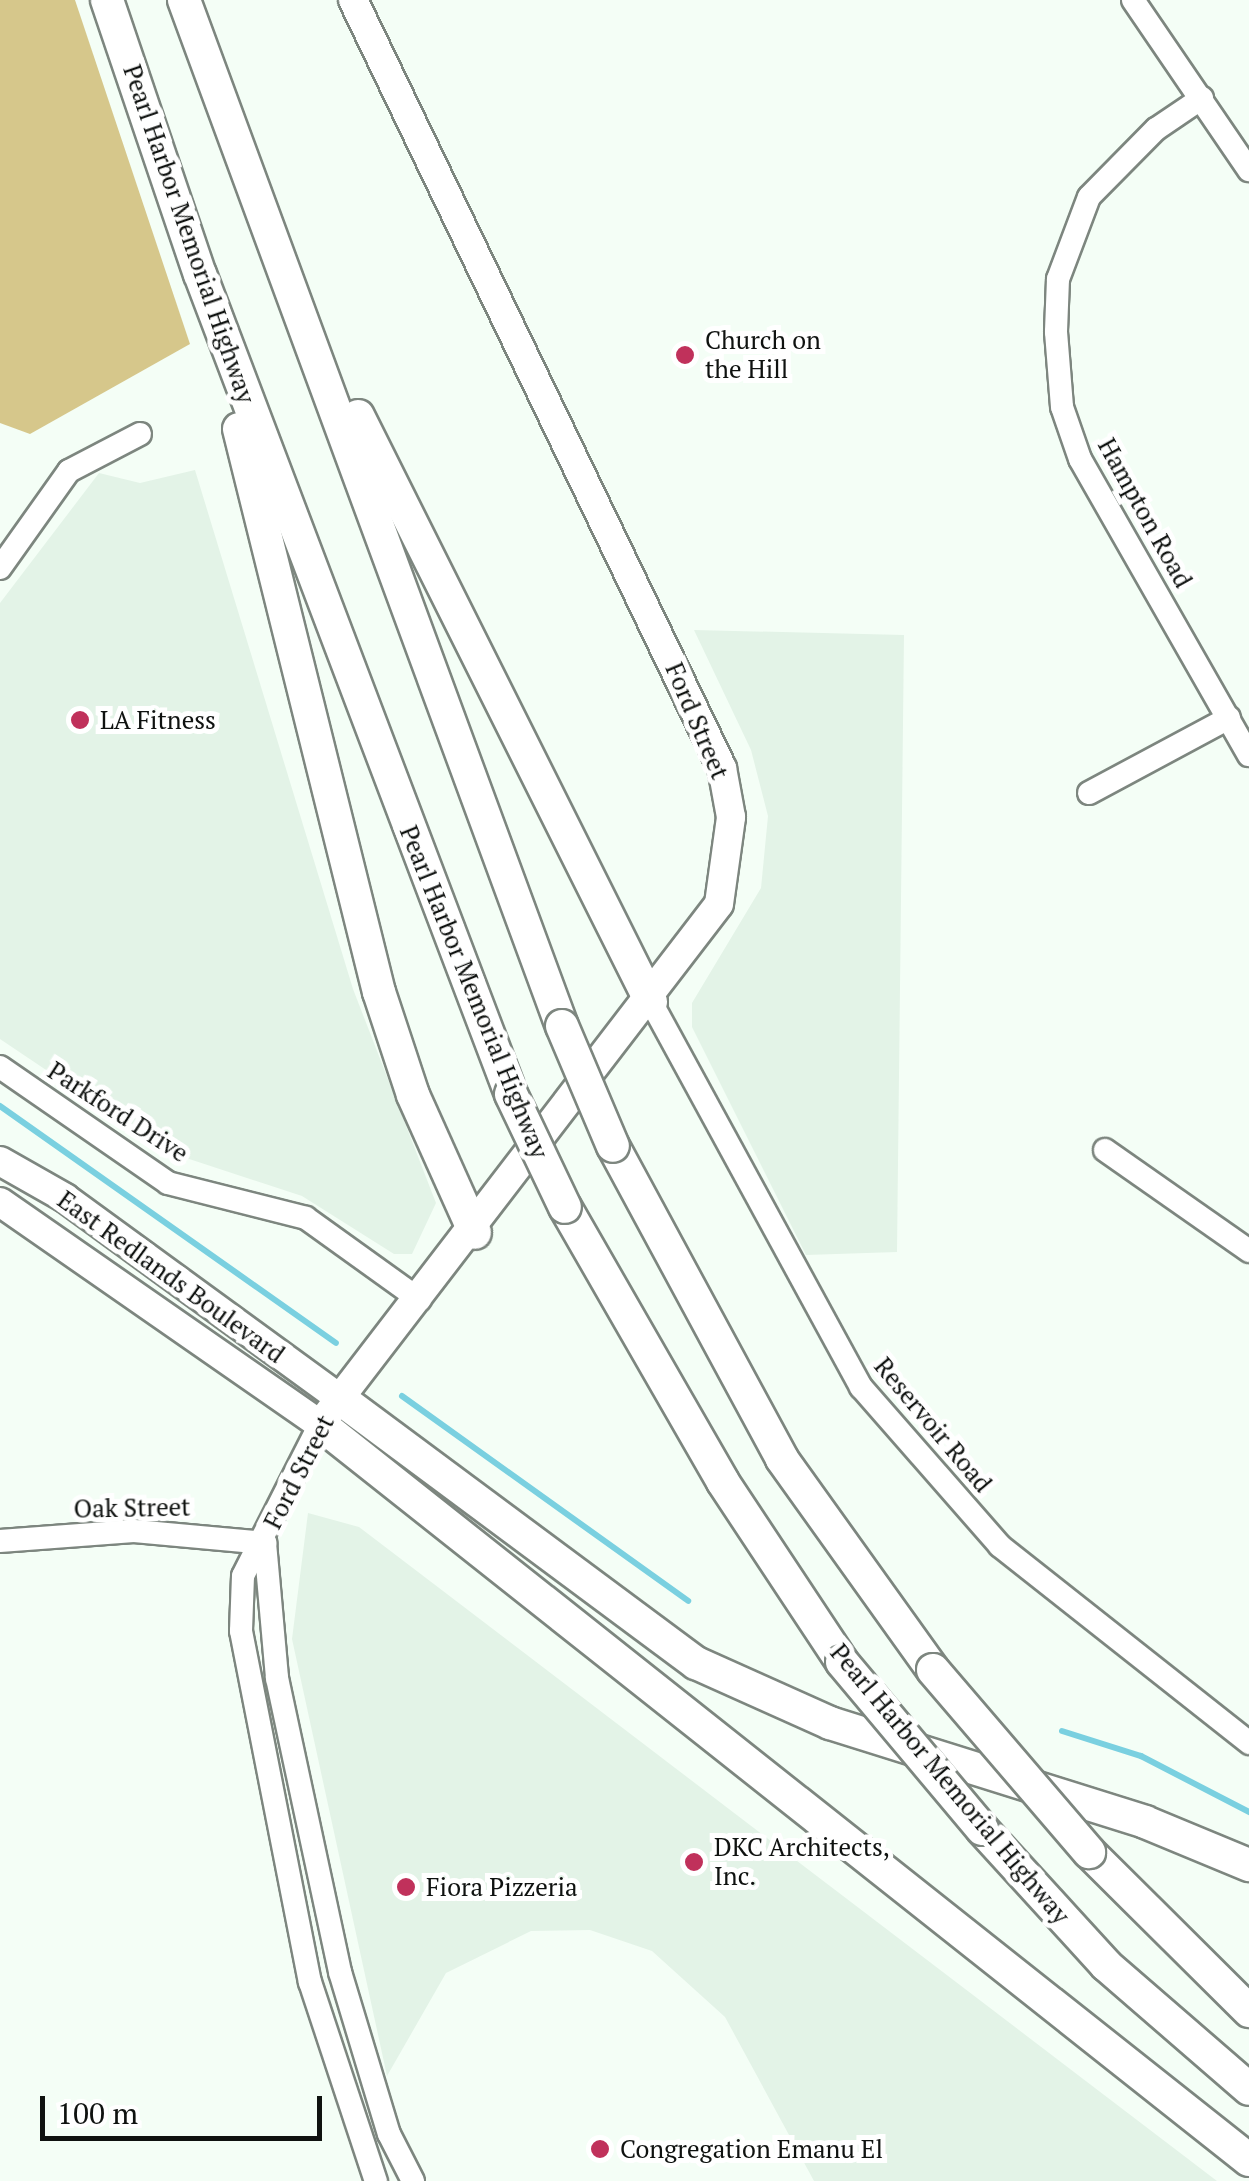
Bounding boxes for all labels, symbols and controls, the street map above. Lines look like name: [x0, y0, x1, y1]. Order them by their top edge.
street label: Pearl Harbor Memorial Highway: [117, 61, 261, 407]
place label: Church on the Hill: [705, 326, 821, 385]
marker: Church on the Hill: [674, 344, 696, 366]
street label: Hampton Road: [1092, 433, 1198, 593]
street label: Ford Street: [659, 658, 735, 784]
place label: LA Fitness: [100, 705, 216, 735]
marker: LA Fitness: [69, 709, 91, 731]
street label: Pearl Harbor Memorial Highway: [393, 821, 555, 1163]
street label: Parkford Drive: [42, 1056, 194, 1168]
street label: East Redlands Boulevard: [52, 1185, 290, 1369]
street label: Reservoir Road: [868, 1352, 998, 1498]
street label: Ford Street: [258, 1410, 340, 1534]
street label: Oak Street: [73, 1492, 191, 1524]
street label: Pearl Harbor Memorial Highway: [824, 1638, 1076, 1930]
place label: DKC Architects, Inc.: [714, 1833, 890, 1892]
marker: DKC Architects, Inc.: [683, 1851, 705, 1873]
place label: Fiora Pizzeria: [426, 1872, 578, 1902]
marker: Fiora Pizzeria: [395, 1876, 417, 1898]
scale bar: [45, 2076, 328, 2138]
text: 100 m: [57, 2093, 138, 2133]
place label: Congregation Emanu El: [620, 2134, 883, 2164]
marker: Congregation Emanu El: [589, 2138, 611, 2160]

